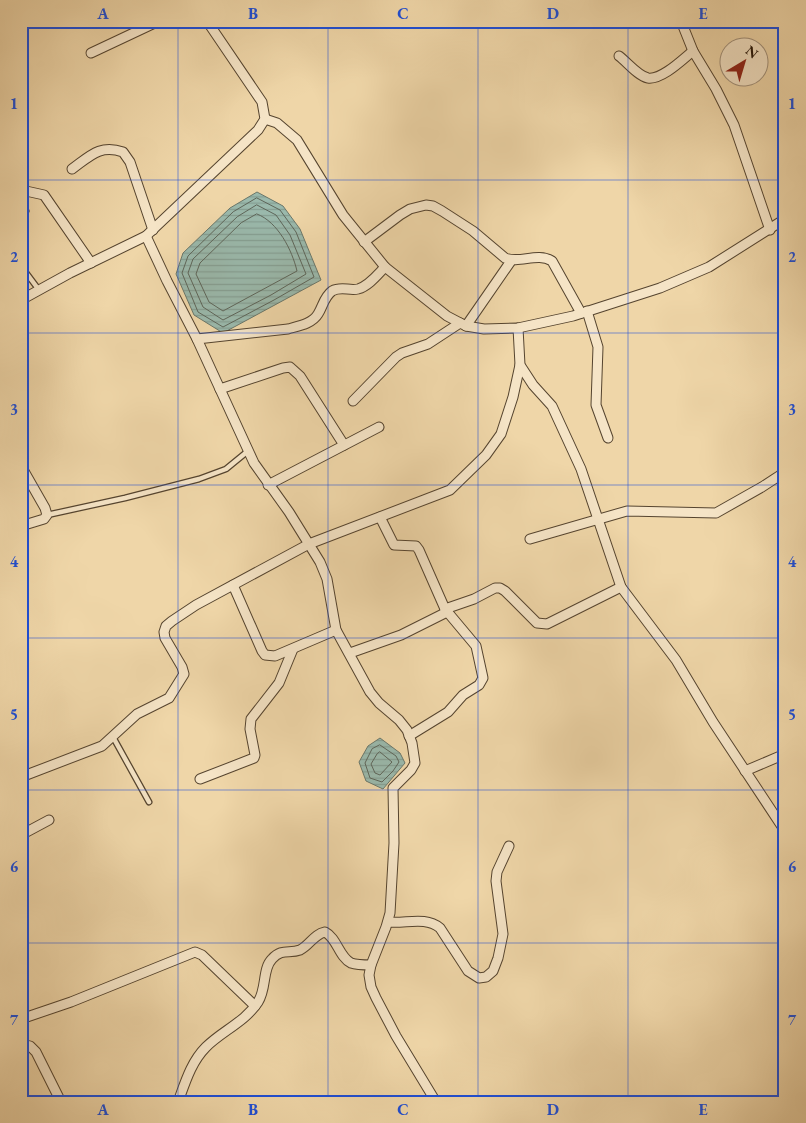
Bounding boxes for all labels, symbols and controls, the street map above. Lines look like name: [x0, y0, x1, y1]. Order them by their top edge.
text: A: [96, 3, 109, 24]
text: B: [248, 3, 258, 24]
text: C: [397, 3, 409, 24]
text: D: [547, 3, 559, 24]
text: E: [698, 3, 708, 24]
north arrow: [718, 38, 768, 88]
text: N: [742, 41, 763, 63]
text: 1: [10, 93, 18, 114]
text: 1: [788, 93, 796, 114]
text: 2: [10, 246, 19, 267]
text: 2: [788, 246, 797, 267]
text: 3: [10, 399, 18, 420]
text: 3: [788, 399, 796, 420]
text: 4: [10, 551, 19, 572]
text: 4: [788, 551, 797, 572]
text: 5: [10, 704, 18, 725]
text: 5: [788, 704, 796, 725]
text: 6: [10, 856, 19, 877]
text: 6: [788, 856, 797, 877]
text: 7: [10, 1009, 19, 1030]
text: 7: [788, 1009, 797, 1030]
text: A: [96, 1099, 109, 1120]
text: B: [248, 1099, 258, 1120]
text: C: [397, 1099, 409, 1120]
text: D: [547, 1099, 559, 1120]
text: E: [698, 1099, 708, 1120]

